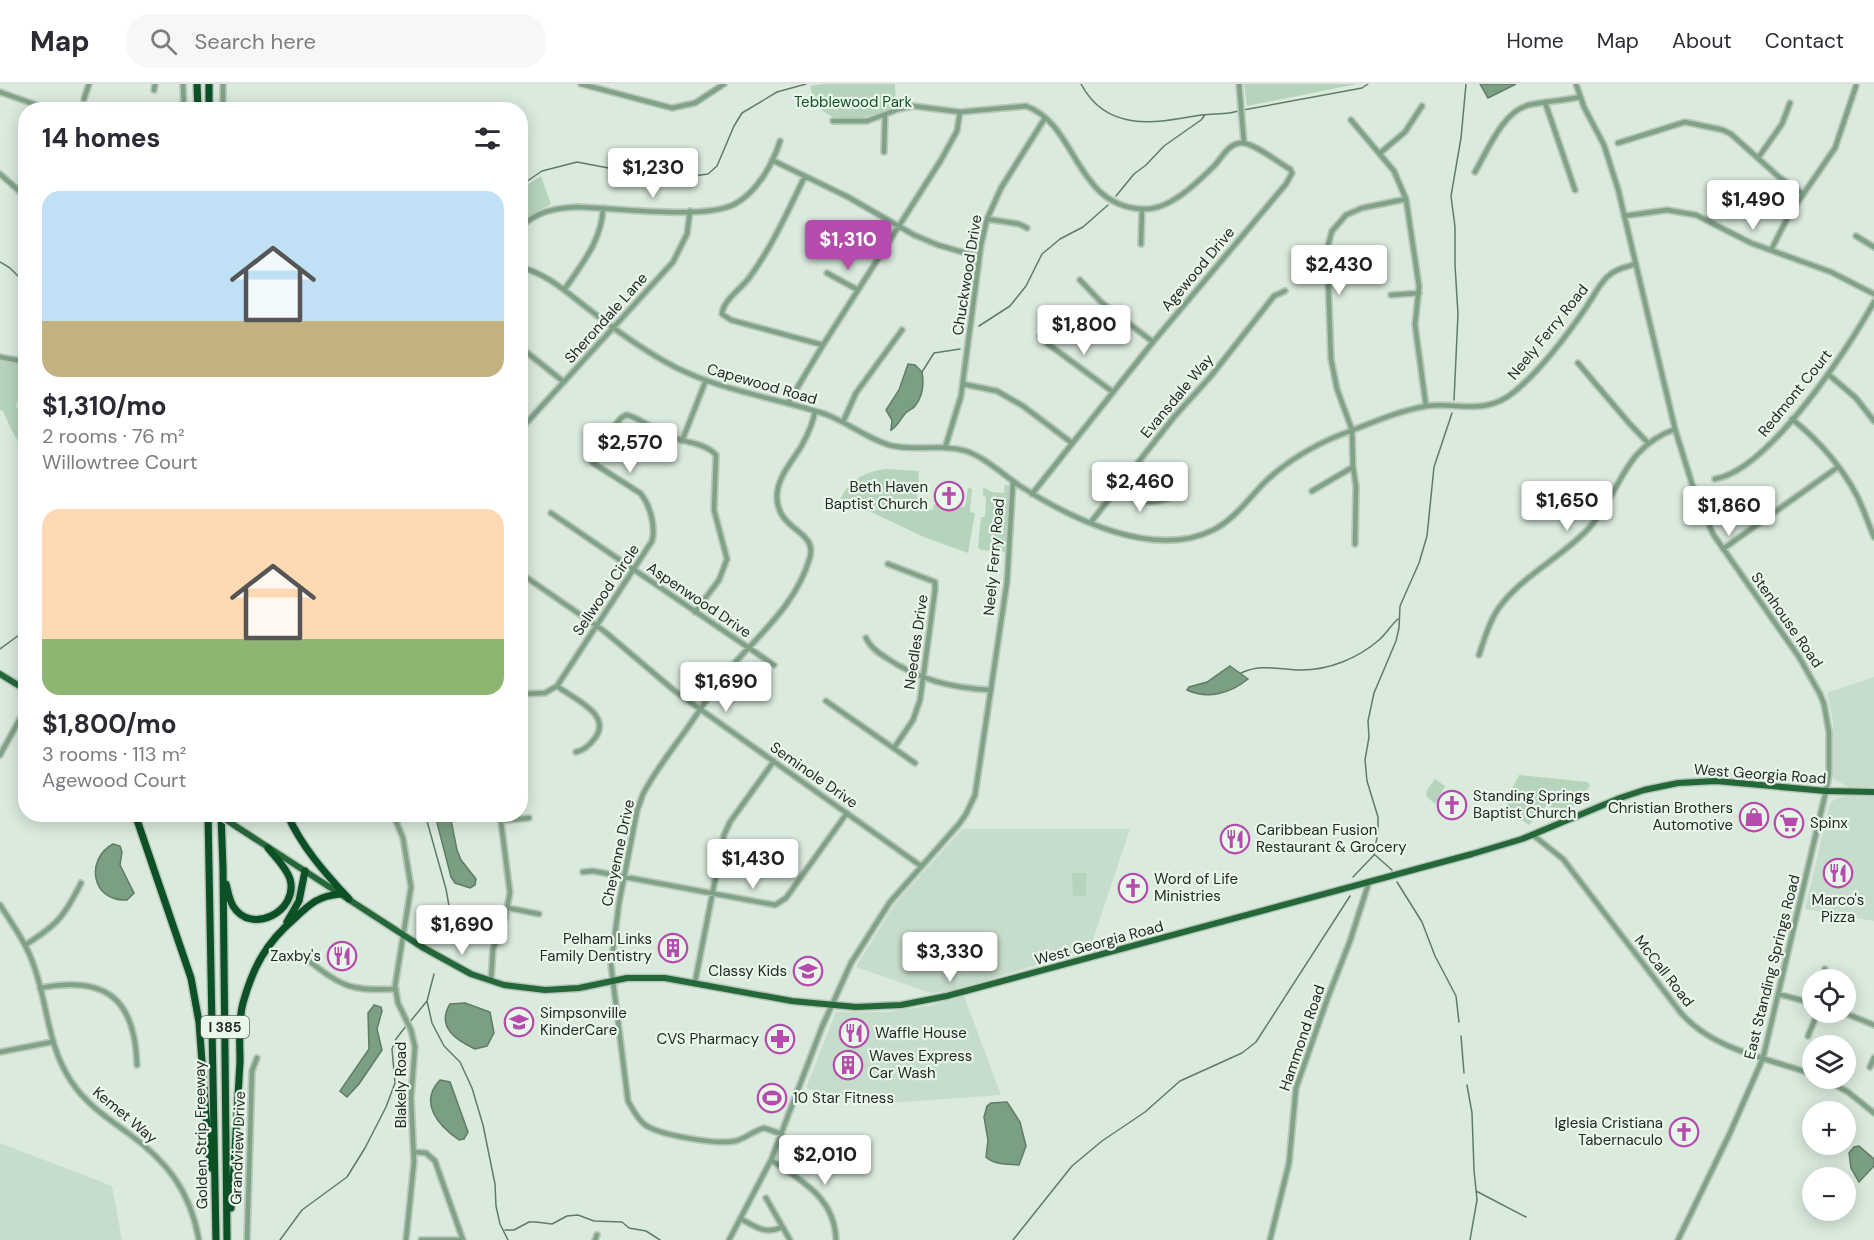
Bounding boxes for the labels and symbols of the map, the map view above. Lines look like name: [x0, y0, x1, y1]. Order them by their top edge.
park label: Tebblewood Park: [794, 92, 912, 112]
pin: $1,230: [604, 148, 702, 199]
pin: $1,490: [1704, 180, 1802, 231]
street label: Chuckwood Drive: [948, 213, 986, 337]
pin: $1,310: [799, 220, 897, 271]
street label: Agewood Drive: [1157, 223, 1239, 315]
pin: $2,430: [1290, 245, 1388, 296]
street label: Sherondale Lane: [560, 268, 652, 368]
street label: Neely Ferry Road: [1503, 280, 1593, 384]
pin: $1,800: [1035, 305, 1133, 356]
street label: Redmont Court: [1754, 345, 1836, 441]
street label: Evansdale Way: [1136, 349, 1218, 442]
street label: Capewood Road: [705, 359, 819, 409]
pin: $2,570: [581, 423, 679, 474]
pin: $2,460: [1091, 462, 1189, 513]
place label: Beth Haven Baptist Church: [825, 477, 928, 514]
church icon: Beth Haven Baptist Church: [933, 480, 965, 512]
pin: $1,650: [1518, 481, 1616, 532]
pin: $1,860: [1680, 486, 1778, 537]
street label: Neely Ferry Road: [979, 498, 1009, 616]
street label: Sellwood Circle: [568, 540, 644, 640]
street label: Aspenwood Drive: [643, 558, 755, 642]
street label: Stenhouse Road: [1747, 568, 1827, 672]
street label: Needles Drive: [899, 593, 933, 691]
pin: $1,690: [677, 662, 775, 713]
street label: Seminole Drive: [766, 737, 862, 813]
street label: West Georgia Road: [1693, 759, 1827, 789]
place label: Standing Springs Baptist Church: [1473, 786, 1590, 823]
church icon: Standing Springs Baptist Church: [1436, 789, 1468, 821]
street label: Cheyenne Drive: [597, 798, 639, 908]
place label: Christian Brothers Automotive: [1608, 798, 1733, 835]
shop icon: Christian Brothers Automotive: [1738, 801, 1770, 833]
supermarket icon: Spinx: [1773, 807, 1805, 839]
place label: Spinx: [1810, 813, 1848, 833]
place label: Caribbean Fusion Restaurant & Grocery: [1256, 820, 1407, 857]
restaurant icon: Caribbean Fusion Restaurant & Grocery: [1219, 823, 1251, 855]
pin: $1,430: [704, 839, 802, 890]
restaurant icon: Marco's Pizza: [1822, 857, 1854, 889]
place label: Word of Life Ministries: [1154, 869, 1238, 906]
church icon: Word of Life Ministries: [1117, 872, 1149, 904]
street label: East Standing Springs Road: [1739, 873, 1805, 1061]
place label: Marco's Pizza: [1812, 890, 1864, 927]
pin: $1,690: [413, 905, 511, 956]
street label: West Georgia Road: [1032, 916, 1166, 970]
place label: Pelham Links Family Dentistry: [540, 929, 653, 966]
street label: McCall Road: [1630, 931, 1698, 1011]
building icon: Pelham Links Family Dentistry: [657, 932, 689, 964]
pin: $3,330: [901, 932, 999, 983]
restaurant icon: Zaxby's: [326, 940, 358, 972]
place label: Zaxby's: [270, 946, 321, 966]
school or university icon: Classy Kids: [792, 955, 824, 987]
place label: Classy Kids: [708, 961, 787, 981]
street label: Hammond Road: [1274, 982, 1330, 1094]
place label: Simpsonville KinderCare: [540, 1003, 627, 1040]
school or university icon: Simpsonville KinderCare: [503, 1006, 535, 1038]
road number: I 385: [201, 1016, 249, 1038]
restaurant icon: Waffle House: [838, 1017, 870, 1049]
pharmacy icon: CVS Pharmacy: [764, 1023, 796, 1055]
place label: Waffle House: [875, 1023, 967, 1043]
place label: CVS Pharmacy: [656, 1029, 760, 1049]
street label: Blakely Road: [391, 1042, 411, 1128]
place label: Waves Express Car Wash: [869, 1046, 972, 1083]
building icon: Waves Express Car Wash: [832, 1049, 864, 1081]
street label: Golden Strip Freeway: [190, 1060, 212, 1210]
street label: Kemet Way: [89, 1082, 162, 1148]
sports icon: 10 Star Fitness: [756, 1082, 788, 1114]
place label: 10 Star Fitness: [793, 1088, 894, 1108]
street label: Grandview Drive: [226, 1091, 250, 1205]
place label: Iglesia Cristiana Tabernaculo: [1554, 1113, 1663, 1150]
church icon: Iglesia Cristiana Tabernaculo: [1668, 1116, 1700, 1148]
pin: $2,010: [776, 1135, 874, 1186]

